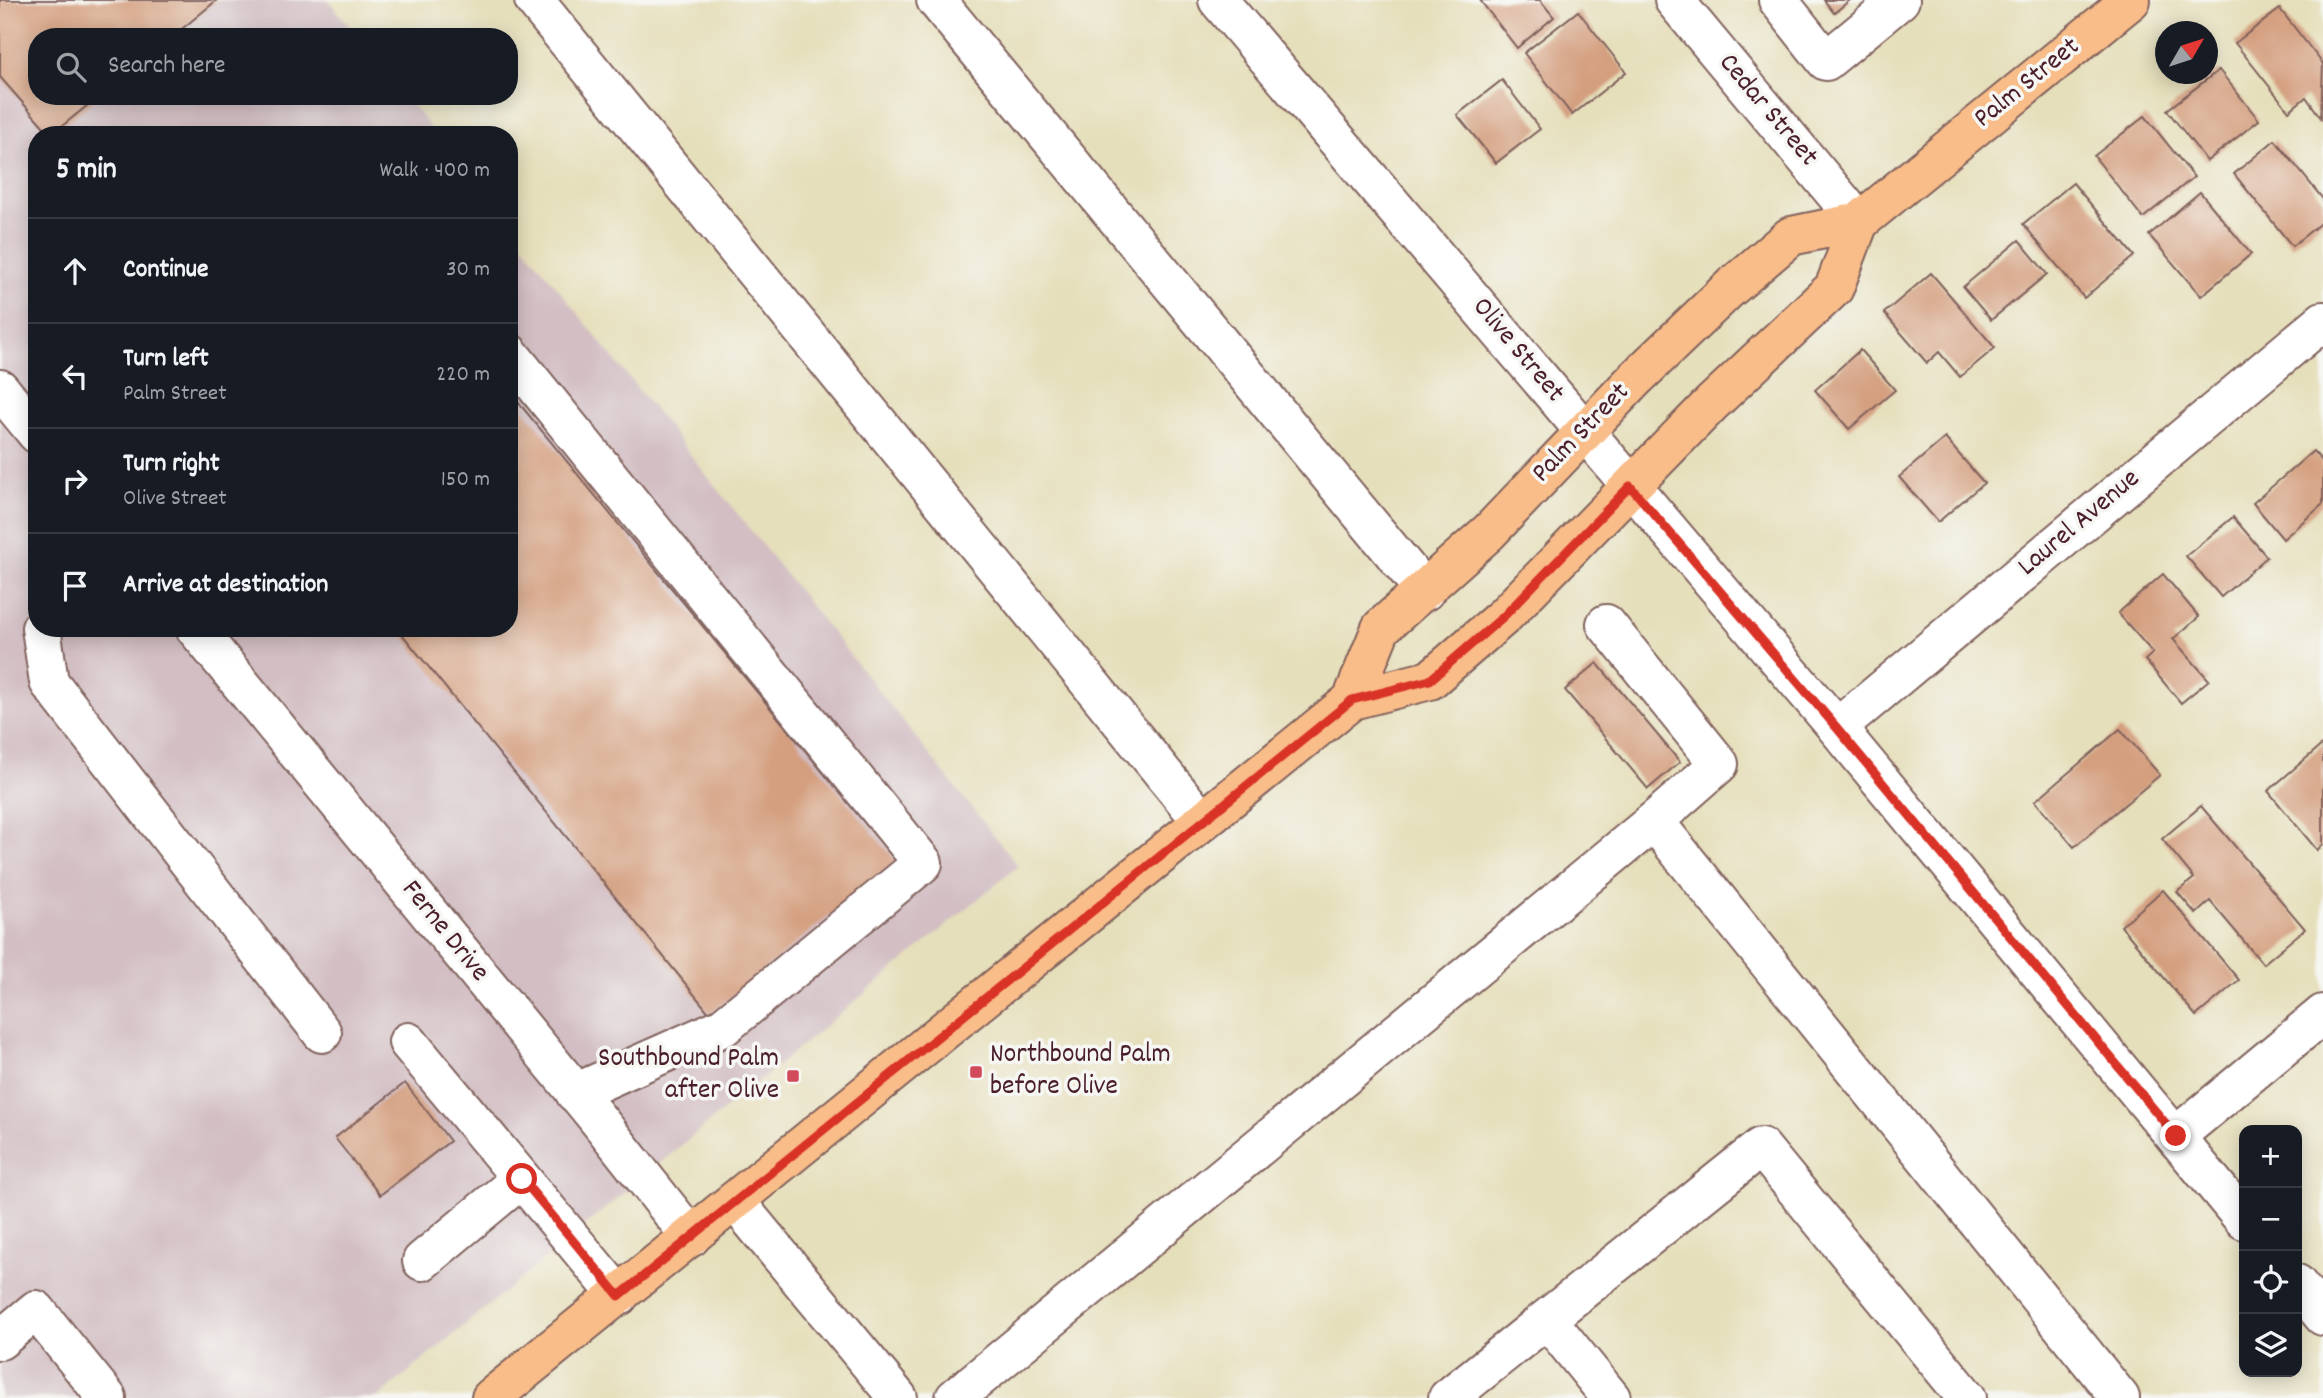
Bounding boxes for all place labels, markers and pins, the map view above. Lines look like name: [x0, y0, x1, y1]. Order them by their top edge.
place label: Northbound Palm before Olive: [990, 1036, 1171, 1108]
place label: Southbound Palm after Olive: [598, 1040, 779, 1112]
marker: Northbound Palm before Olive: [968, 1064, 984, 1080]
marker: Southbound Palm after Olive: [785, 1068, 801, 1084]

